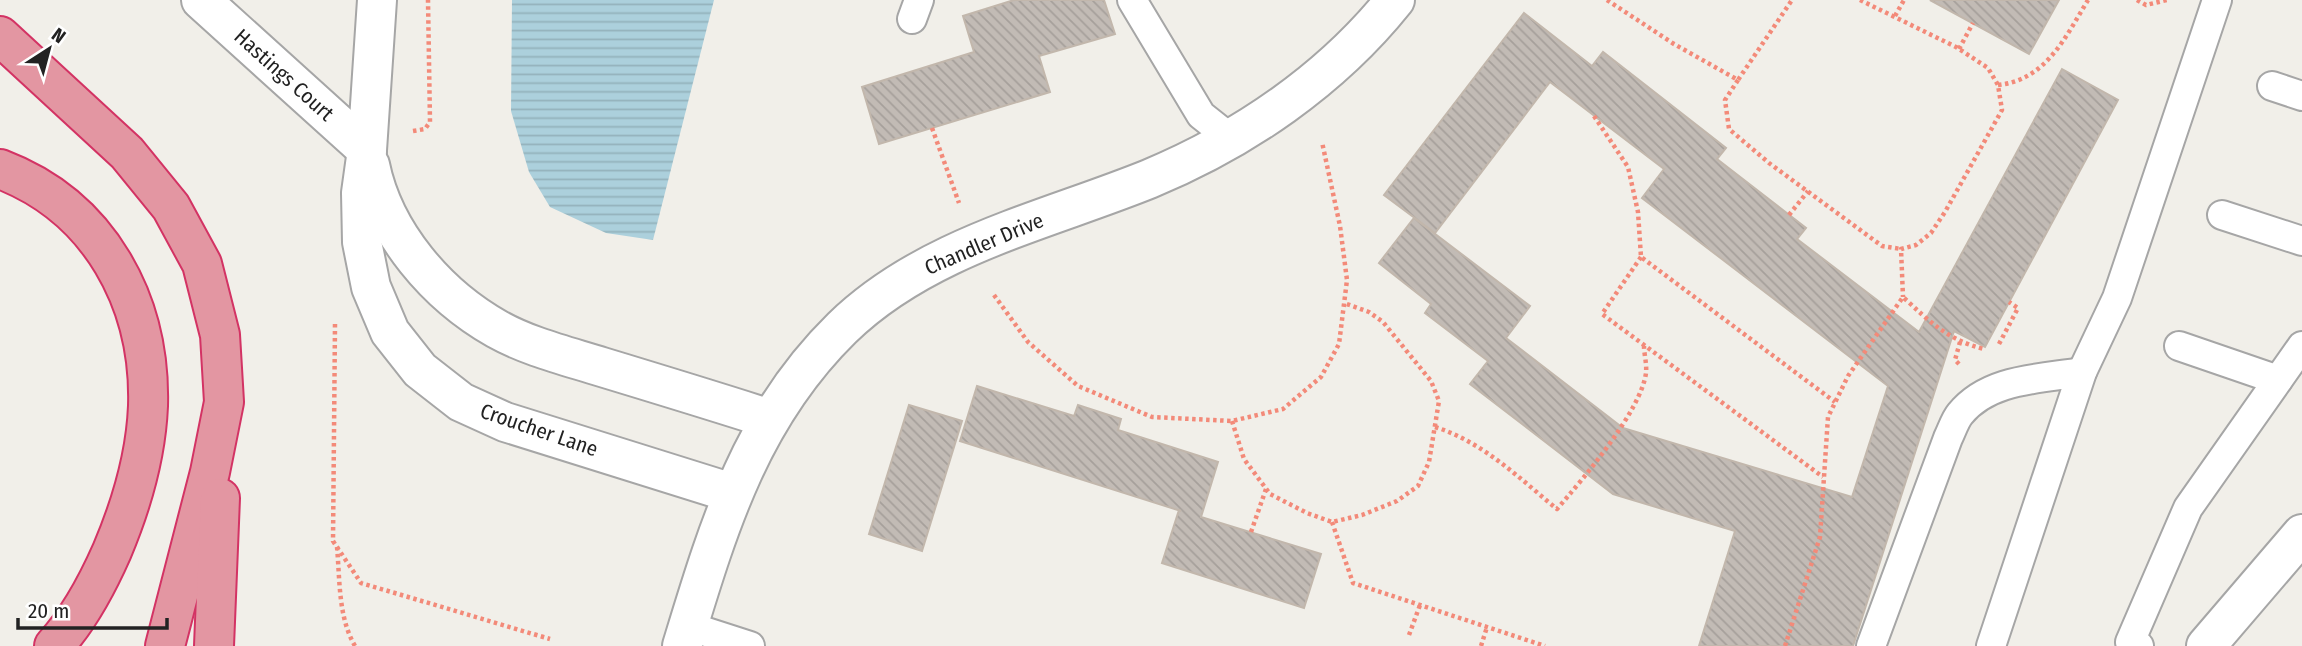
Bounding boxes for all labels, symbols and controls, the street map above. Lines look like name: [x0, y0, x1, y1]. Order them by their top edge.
north arrow: [14, 14, 84, 84]
text: N: [47, 23, 70, 48]
street label: Hastings Court: [229, 23, 339, 127]
street label: Chandler Drive: [921, 207, 1047, 281]
street label: Croucher Lane: [477, 398, 601, 462]
scale bar: [18, 586, 166, 630]
text: 20 m: [28, 598, 69, 624]

